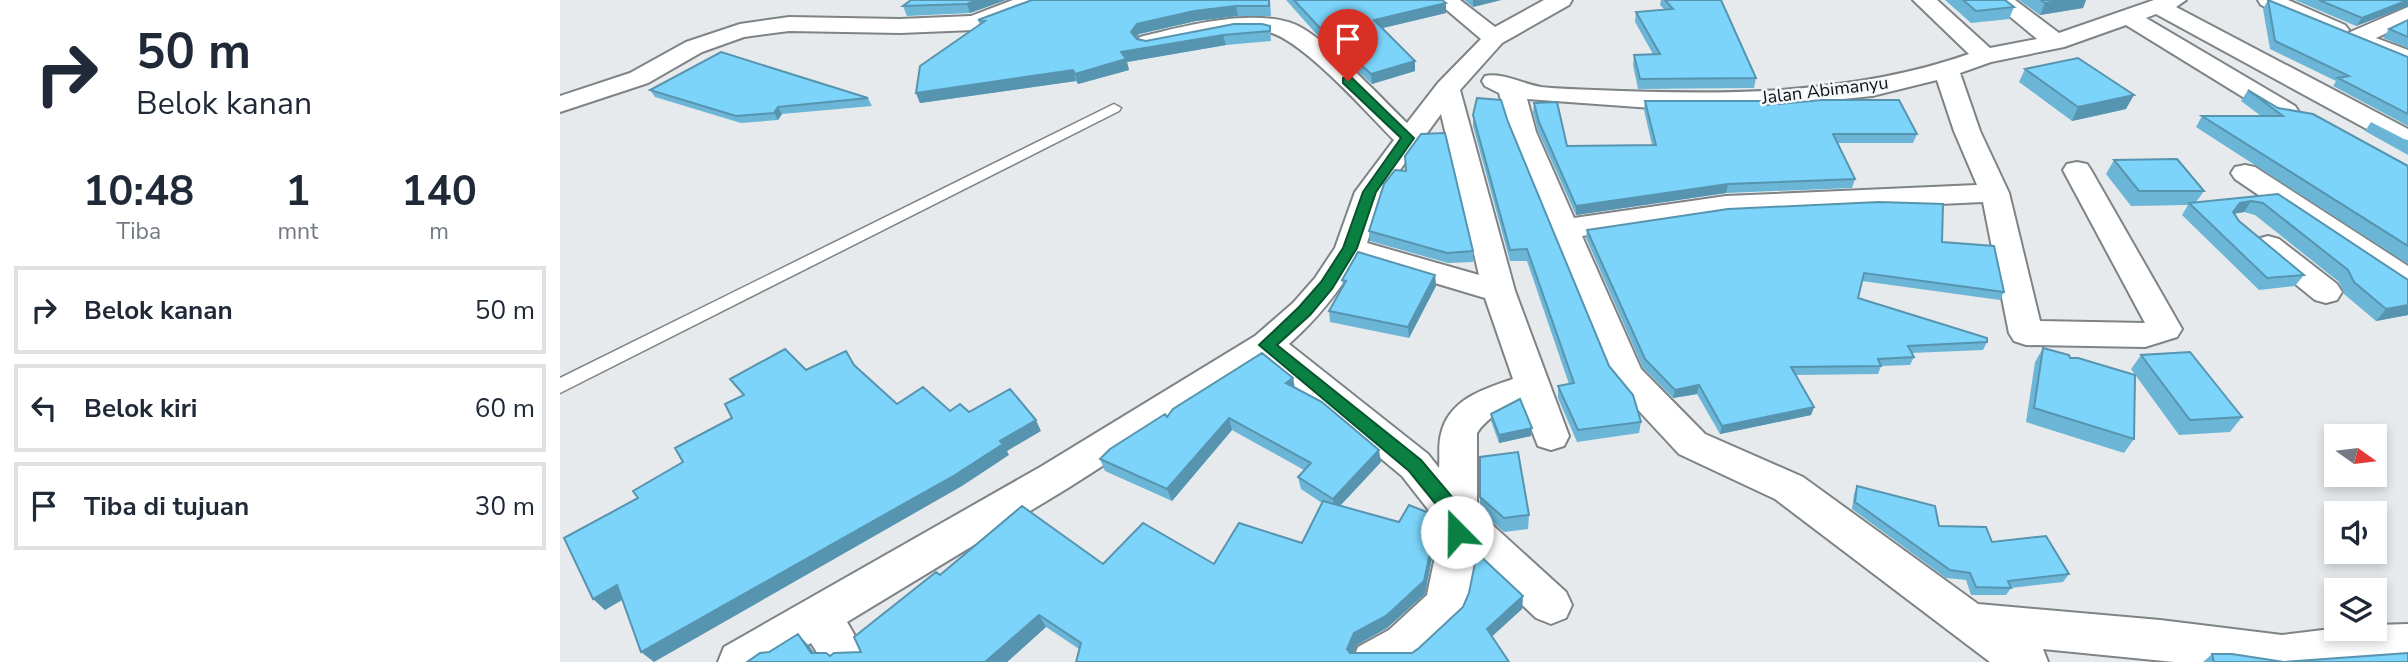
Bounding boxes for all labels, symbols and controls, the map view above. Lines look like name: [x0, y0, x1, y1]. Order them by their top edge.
pin: [1318, 9, 1378, 81]
text: 50 m: [136, 18, 251, 85]
icon: arrive: [1329, 20, 1367, 58]
icon: right: [21, 28, 112, 119]
street label: Jalan Abimanyu: [1759, 70, 1890, 110]
text: Belok kanan: [136, 82, 312, 125]
text: 10:48: [83, 163, 194, 220]
text: 1: [285, 163, 310, 220]
text: 140: [401, 163, 477, 220]
text: Tiba: [116, 216, 161, 247]
text: mnt: [277, 216, 318, 247]
text: m: [429, 216, 449, 247]
icon: right: [25, 291, 63, 329]
text: Belok kanan: [84, 293, 233, 328]
text: 50 m: [475, 293, 535, 328]
icon: left: [25, 389, 63, 427]
text: Belok kiri: [84, 391, 197, 426]
text: 60 m: [475, 391, 535, 426]
north arrow: [2324, 424, 2387, 486]
map controls: [2324, 424, 2387, 641]
icon: arrive: [25, 487, 63, 525]
text: Tiba di tujuan: [84, 489, 249, 524]
text: 30 m: [475, 489, 535, 524]
position arrow: [1420, 495, 1494, 569]
button: sound: [2324, 501, 2387, 564]
button: layers: [2324, 578, 2387, 641]

